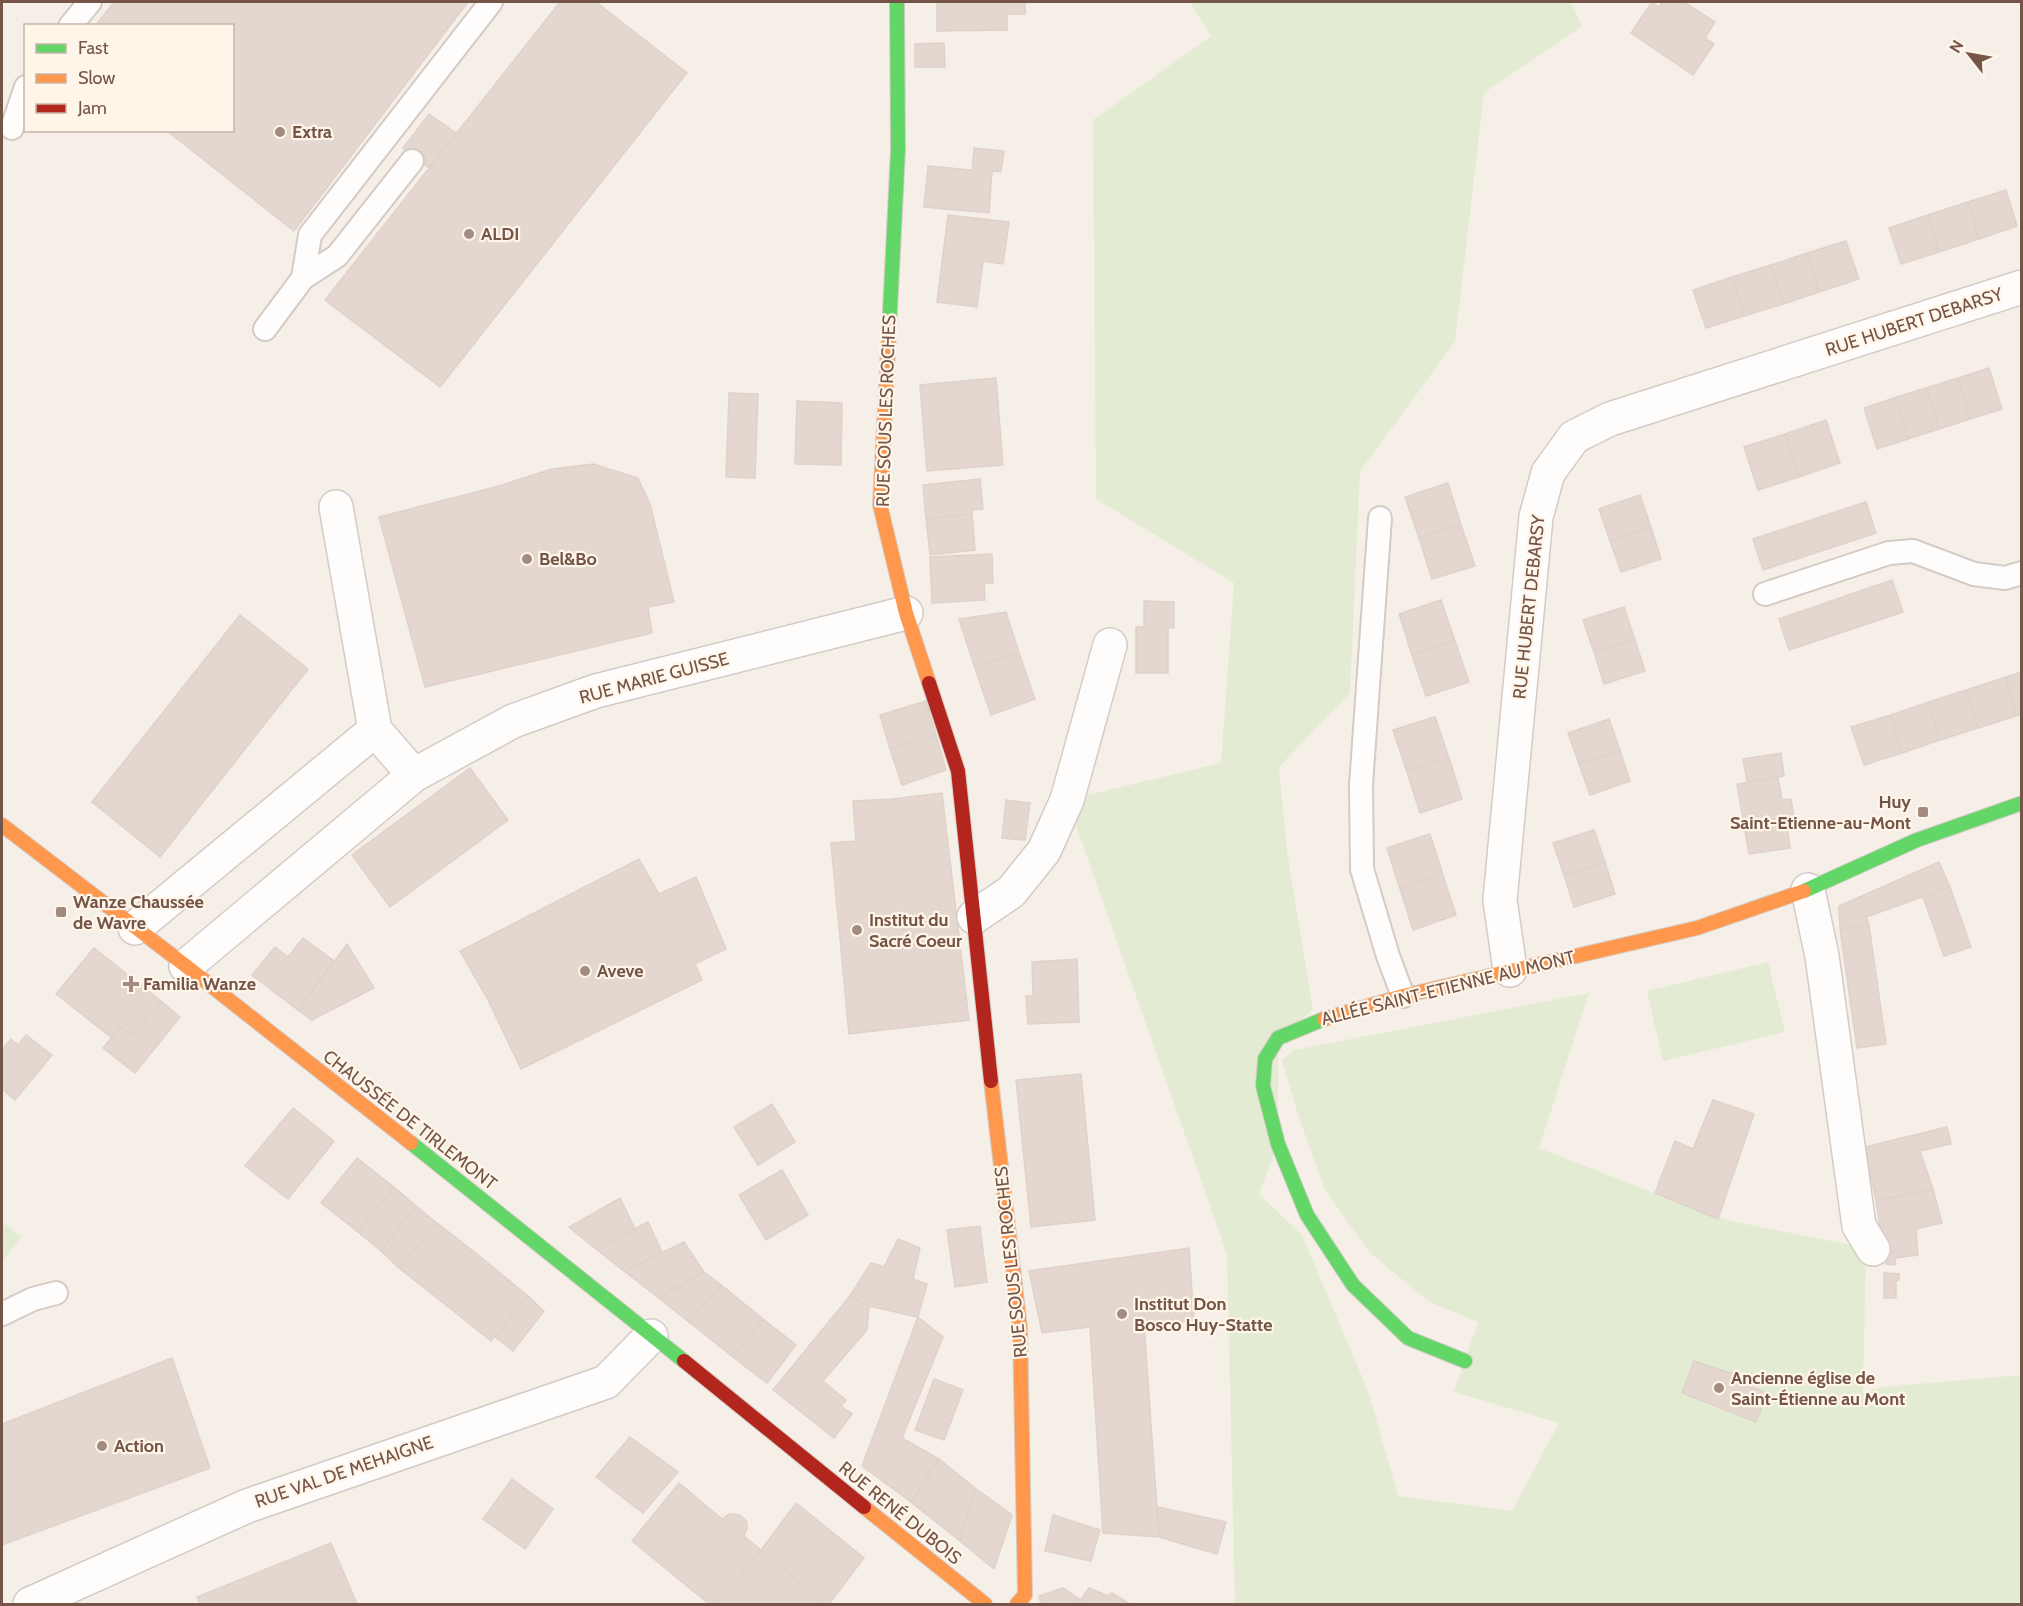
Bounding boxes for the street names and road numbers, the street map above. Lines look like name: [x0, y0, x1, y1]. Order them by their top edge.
street label: RUE HUBERT DEBARSY: [1823, 283, 2006, 361]
street label: RUE SOUS LES ROCHES: [872, 314, 900, 508]
street label: RUE HUBERT DEBARSY: [1508, 513, 1550, 700]
street label: RUE MARIE GUISSE: [577, 647, 731, 709]
street label: ALLÉE SAINT-ETIENNE AU MONT: [1319, 946, 1577, 1030]
street label: CHAUSSÉE DE TIRLEMONT: [319, 1045, 502, 1195]
street label: RUE SOUS LES ROCHES: [990, 1165, 1032, 1359]
street label: RUE VAL DE MEHAIGNE: [252, 1431, 436, 1513]
street label: RUE RENÉ DUBOIS: [834, 1457, 966, 1569]

